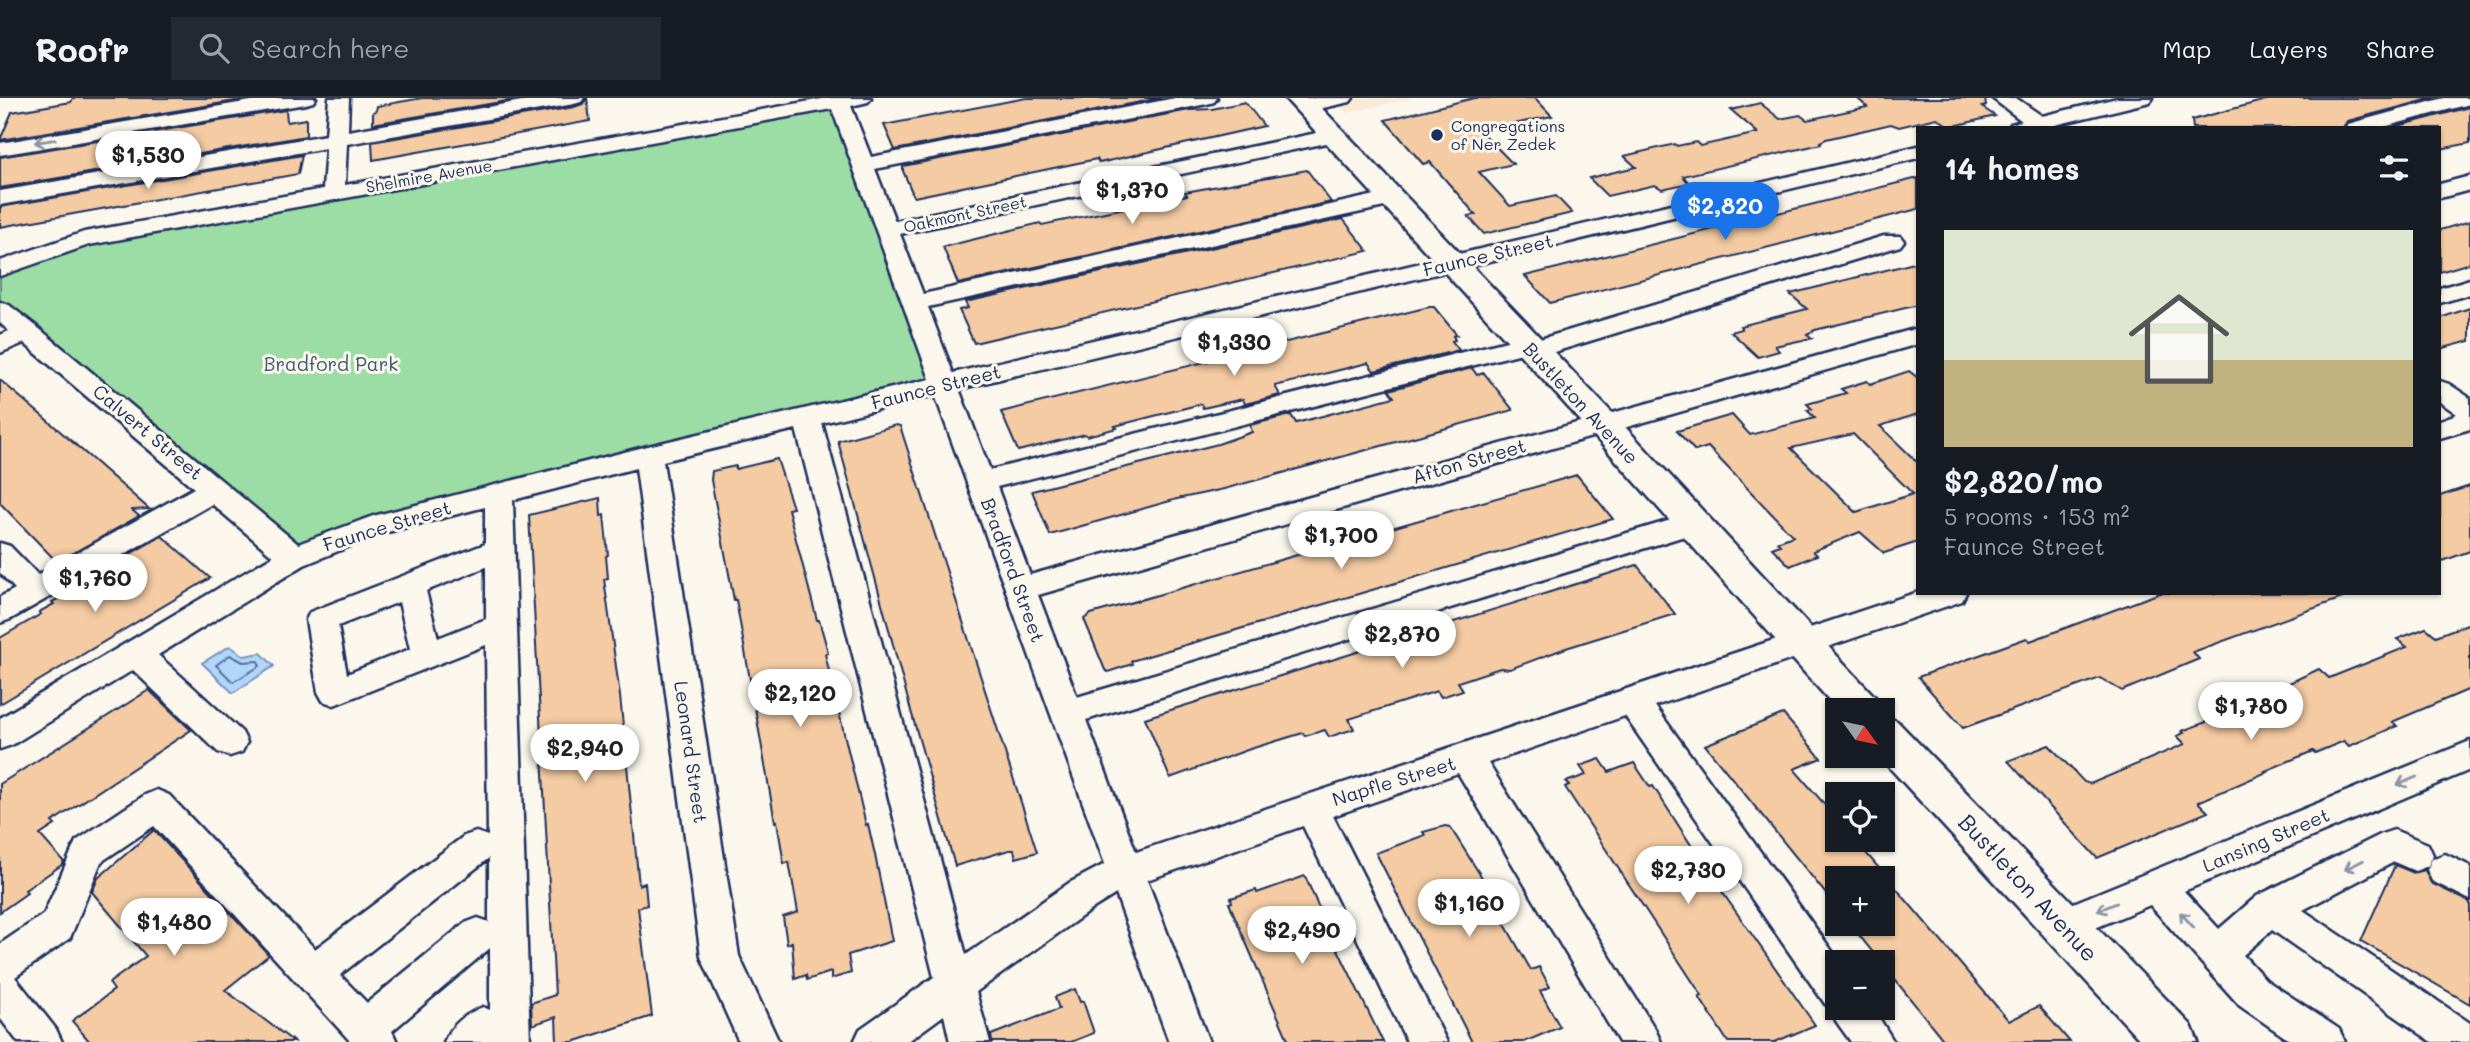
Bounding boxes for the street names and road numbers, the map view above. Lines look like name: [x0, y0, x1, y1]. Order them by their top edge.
street label: Shelmire Avenue: [364, 154, 494, 197]
street label: Oakmont Street: [901, 190, 1028, 237]
street label: Faunce Street: [1420, 227, 1555, 282]
street label: Bustleton Avenue: [1518, 336, 1644, 469]
street label: Faunce Street: [868, 358, 1003, 415]
street label: Calvert Street: [88, 378, 209, 485]
street label: Afton Street: [1409, 432, 1529, 489]
street label: Faunce Street: [320, 494, 454, 557]
street label: Bradford Street: [976, 494, 1051, 646]
street label: Leonard Street: [669, 679, 714, 825]
street label: Napfle Street: [1329, 750, 1459, 811]
street label: Lansing Street: [2199, 802, 2333, 878]
street label: Bustleton Avenue: [1952, 807, 2105, 968]

